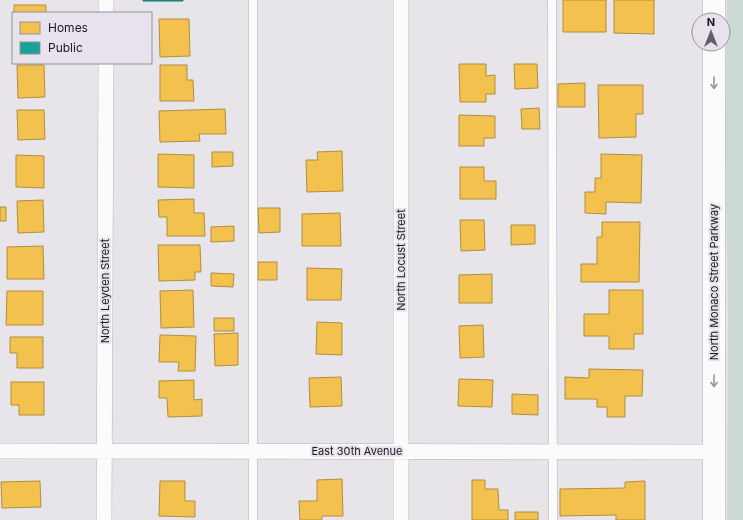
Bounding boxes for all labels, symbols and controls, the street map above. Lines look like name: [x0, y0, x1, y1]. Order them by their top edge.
legend: [12, 12, 152, 64]
north arrow: [691, 12, 731, 52]
text: N: [707, 15, 715, 29]
text: Homes: [48, 20, 88, 35]
text: Public: [48, 40, 83, 55]
one-way arrow: [710, 76, 718, 89]
street label: North Monaco Street Parkway: [707, 204, 721, 360]
street label: North Locust Street: [394, 209, 408, 311]
street label: North Leyden Street: [98, 238, 112, 343]
one-way arrow: [710, 374, 718, 387]
street label: East 30th Avenue: [311, 444, 403, 458]

